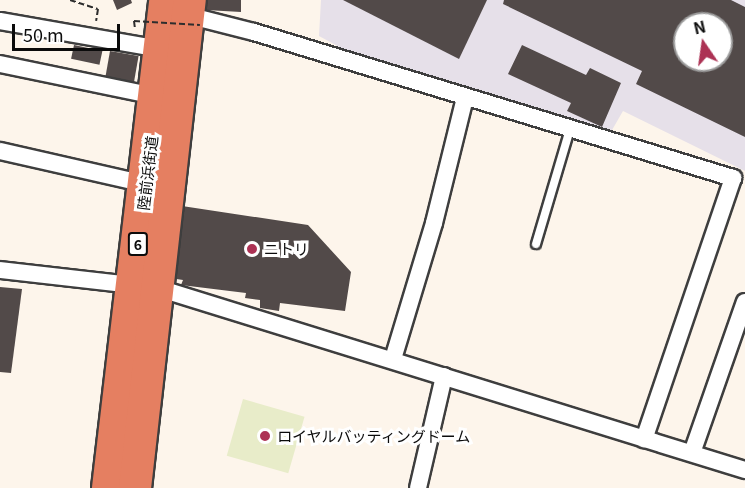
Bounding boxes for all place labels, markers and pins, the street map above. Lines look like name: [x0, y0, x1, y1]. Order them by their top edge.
place label: ニトリ: [264, 240, 309, 258]
marker: ニトリ: [245, 242, 259, 256]
place label: ロイヤルバッティングドーム: [277, 427, 472, 445]
marker: ロイヤルバッティングドーム: [258, 429, 272, 443]

